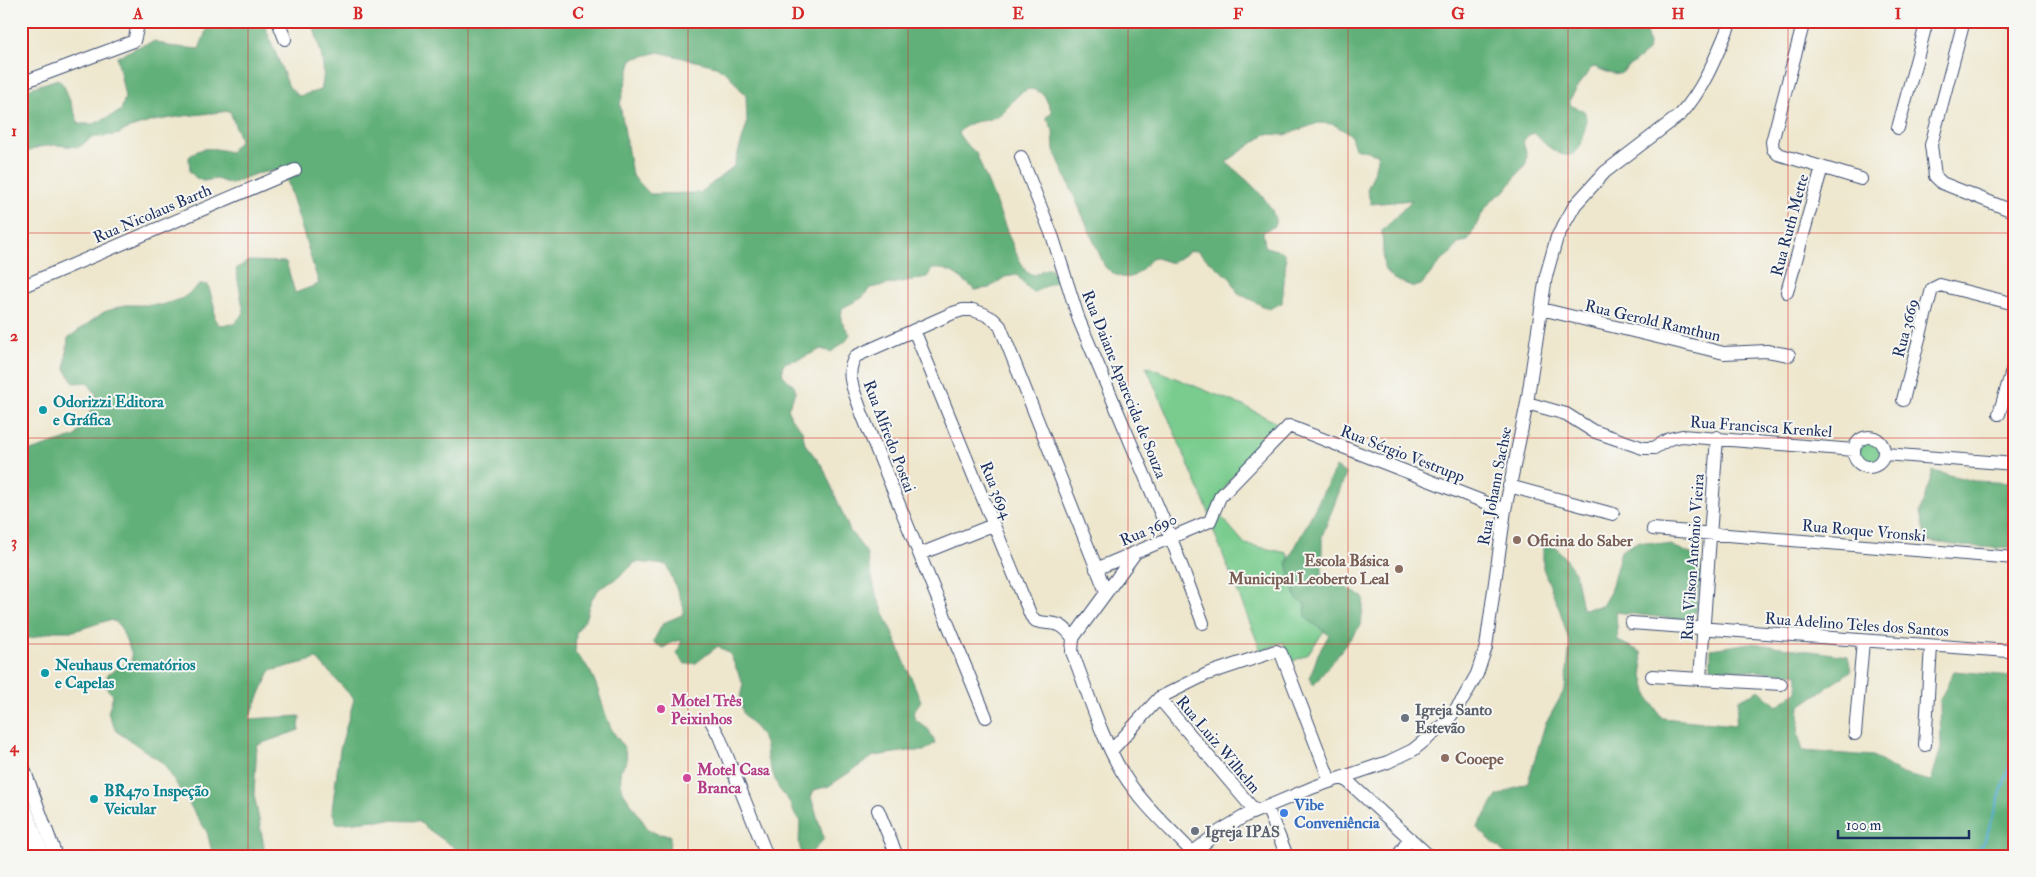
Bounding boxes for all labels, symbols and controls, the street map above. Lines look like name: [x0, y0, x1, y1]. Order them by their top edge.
text: A: [132, 4, 144, 24]
text: B: [353, 4, 363, 24]
text: C: [572, 4, 584, 24]
text: D: [791, 4, 805, 24]
text: E: [1012, 4, 1024, 24]
text: F: [1233, 4, 1243, 24]
text: G: [1451, 4, 1465, 24]
text: H: [1671, 4, 1685, 24]
text: I: [1895, 4, 1902, 24]
text: 1: [11, 121, 17, 141]
street label: Rua Ruth Mette: [1767, 172, 1813, 279]
street label: Rua Nicolaus Barth: [90, 180, 215, 248]
street label: Rua Daiane Aparecida de Souza: [1076, 287, 1171, 482]
street label: Rua Gerold Ramthun: [1583, 296, 1723, 346]
street label: Rua 3669: [1889, 297, 1923, 360]
text: 2: [10, 326, 18, 346]
street label: Rua Alfredo Postai: [858, 377, 920, 495]
place label: Odorizzi Editora e Gráfica: [53, 392, 164, 430]
marker: Odorizzi Editora e Gráfica: [37, 404, 49, 416]
street label: Rua Francisca Krenkel: [1689, 412, 1833, 442]
street label: Rua Sérgio Vestrupp: [1337, 421, 1468, 488]
street label: Rua Johann Sachse: [1474, 425, 1517, 548]
street label: Rua 3694: [975, 459, 1017, 523]
street label: Rua Vilson Antônio Vieira: [1677, 472, 1709, 641]
street label: Rua 3690: [1117, 509, 1180, 551]
street label: Rua Roque Vronski: [1801, 516, 1927, 546]
place label: Oficina do Saber: [1527, 531, 1634, 551]
text: 3: [11, 532, 17, 552]
marker: Oficina do Saber: [1511, 534, 1523, 546]
place label: Escola Básica Municipal Leoberto Leal: [1228, 551, 1390, 590]
marker: Escola Básica Municipal Leoberto Leal: [1393, 563, 1405, 575]
street label: Rua Adelino Teles dos Santos: [1764, 609, 1950, 641]
place label: Neuhaus Crematórios e Capelas: [54, 655, 196, 694]
marker: Neuhaus Crematórios e Capelas: [39, 667, 51, 679]
place label: Motel Três Peixinhos: [670, 691, 742, 729]
street label: Rua Luiz Wilhelm: [1172, 692, 1265, 798]
place label: Igreja Santo Estevão: [1415, 700, 1492, 738]
marker: Motel Três Peixinhos: [655, 703, 667, 715]
marker: Igreja Santo Estevão: [1399, 712, 1411, 724]
text: 4: [9, 737, 20, 757]
place label: Cooepe: [1455, 749, 1504, 770]
marker: Cooepe: [1439, 752, 1451, 764]
place label: Motel Casa Branca: [696, 760, 770, 798]
marker: Motel Casa Branca: [681, 772, 693, 784]
place label: BR470 Inspeção Veicular: [103, 781, 209, 819]
marker: BR470 Inspeção Veicular: [88, 793, 100, 805]
place label: Vibe Conveniência: [1293, 795, 1380, 833]
marker: Vibe Conveniência: [1278, 807, 1290, 819]
scale bar: [1838, 807, 1970, 839]
text: 100 m: [1846, 816, 1882, 835]
place label: Igreja IPAS: [1205, 822, 1280, 843]
marker: Igreja IPAS: [1189, 825, 1201, 837]

